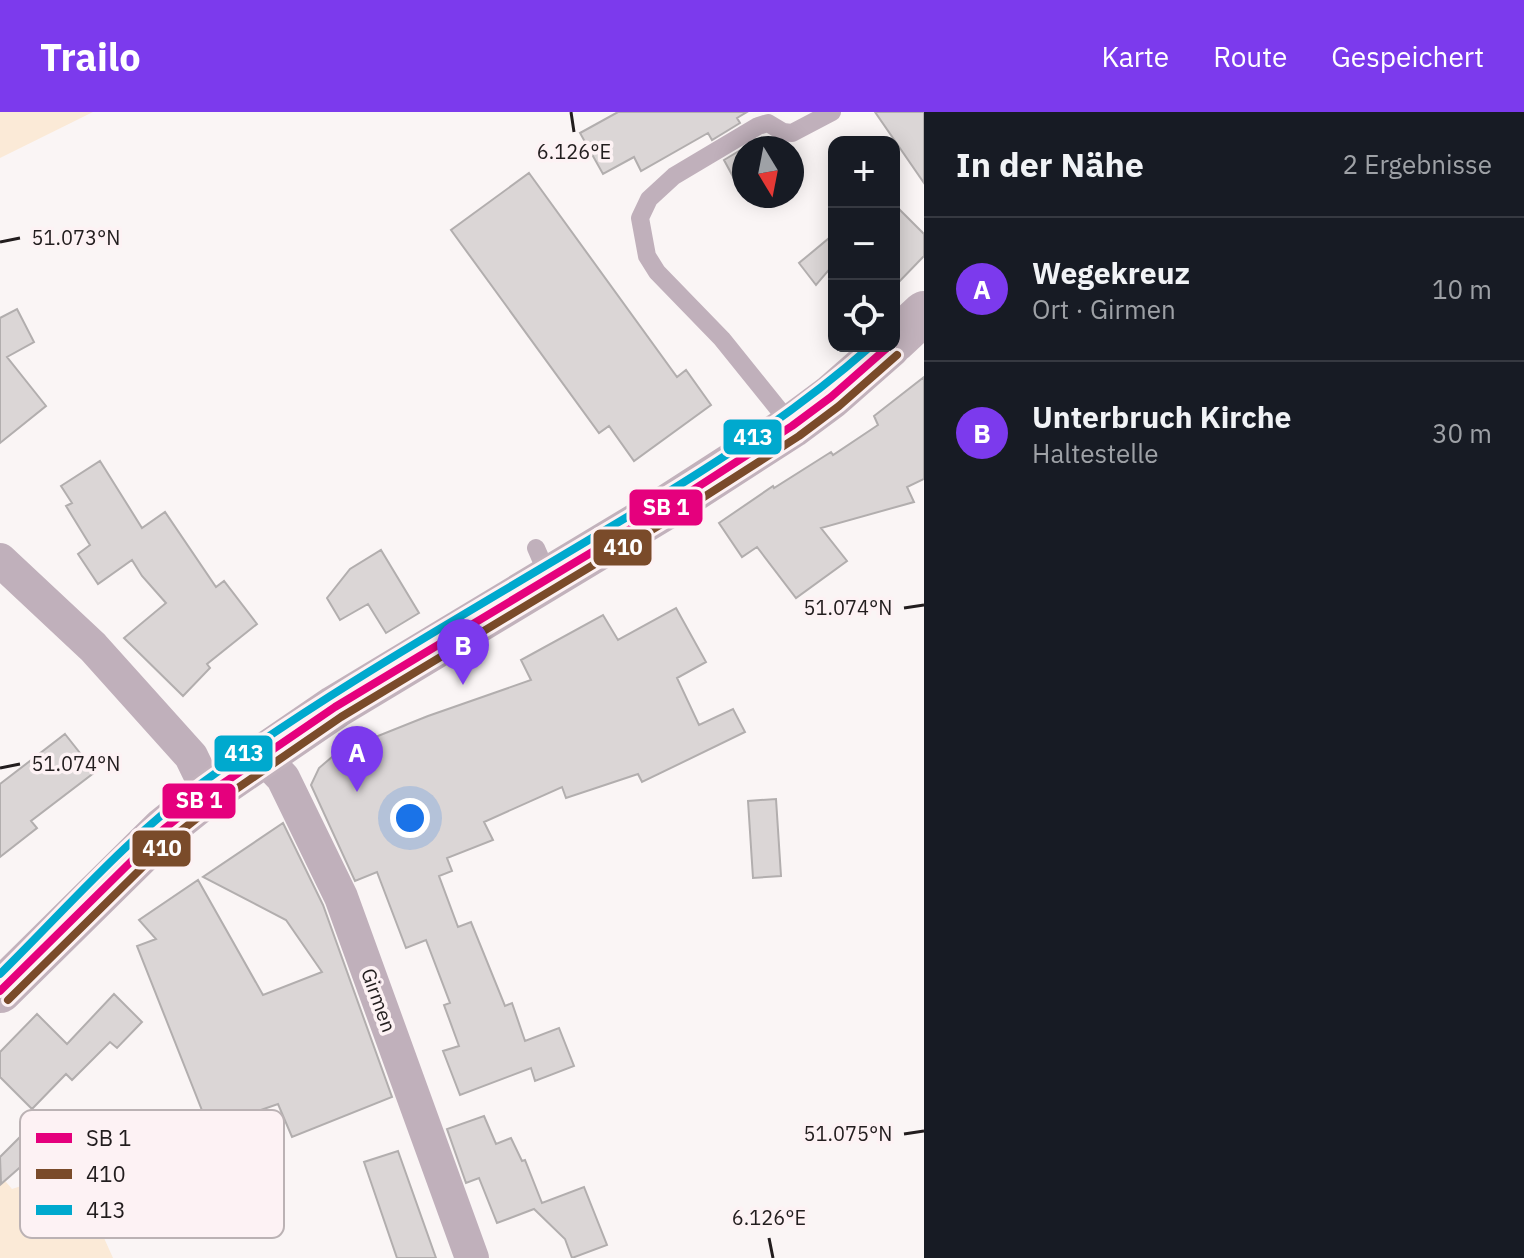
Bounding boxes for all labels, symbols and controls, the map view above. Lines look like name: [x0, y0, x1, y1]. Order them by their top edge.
text: Trailo: [40, 32, 141, 81]
text: Karte: [1101, 38, 1169, 75]
text: Route: [1213, 38, 1287, 75]
text: Gespeichert: [1331, 38, 1484, 75]
north arrow: [732, 136, 804, 208]
map controls: [828, 136, 900, 352]
button: +: [828, 136, 900, 208]
text: 6.126°E: [537, 138, 611, 165]
text: In der Nähe: [956, 142, 1144, 186]
text: 2 Ergebnisse: [1343, 147, 1492, 181]
button: −: [828, 208, 900, 280]
text: 51.073°N: [32, 224, 120, 251]
text: Wegekreuz: [1032, 253, 1190, 292]
text: A: [973, 272, 991, 306]
text: 10 m: [1432, 272, 1492, 306]
button: locate: [828, 280, 900, 352]
text: Ort · Girmen: [1032, 292, 1176, 326]
text: Unterbruch Kirche: [1032, 397, 1291, 436]
text: B: [973, 416, 991, 450]
text: 30 m: [1432, 416, 1492, 450]
line badge: 413: [722, 418, 783, 456]
text: 413: [733, 422, 773, 451]
text: Haltestelle: [1032, 436, 1159, 470]
line badge: SB 1: [628, 488, 704, 527]
text: SB 1: [643, 492, 689, 521]
line badge: 410: [592, 528, 653, 567]
text: 410: [603, 532, 643, 561]
text: 51.074°N: [804, 594, 892, 621]
pin: B: [437, 619, 489, 685]
pin: A: [331, 726, 383, 792]
line badge: 413: [213, 734, 274, 773]
text: 413: [224, 738, 264, 767]
text: 51.074°N: [32, 750, 120, 777]
line badge: SB 1: [161, 782, 237, 820]
text: SB 1: [176, 785, 222, 814]
your location: [390, 798, 430, 838]
line badge: 410: [131, 829, 192, 868]
text: 410: [142, 833, 182, 862]
street label: Girmen: [355, 964, 403, 1036]
legend: [20, 1110, 284, 1238]
text: 51.075°N: [804, 1120, 892, 1147]
text: SB 1: [86, 1123, 132, 1152]
text: 410: [86, 1159, 126, 1188]
text: 413: [86, 1195, 126, 1224]
text: 6.126°E: [732, 1204, 806, 1231]

